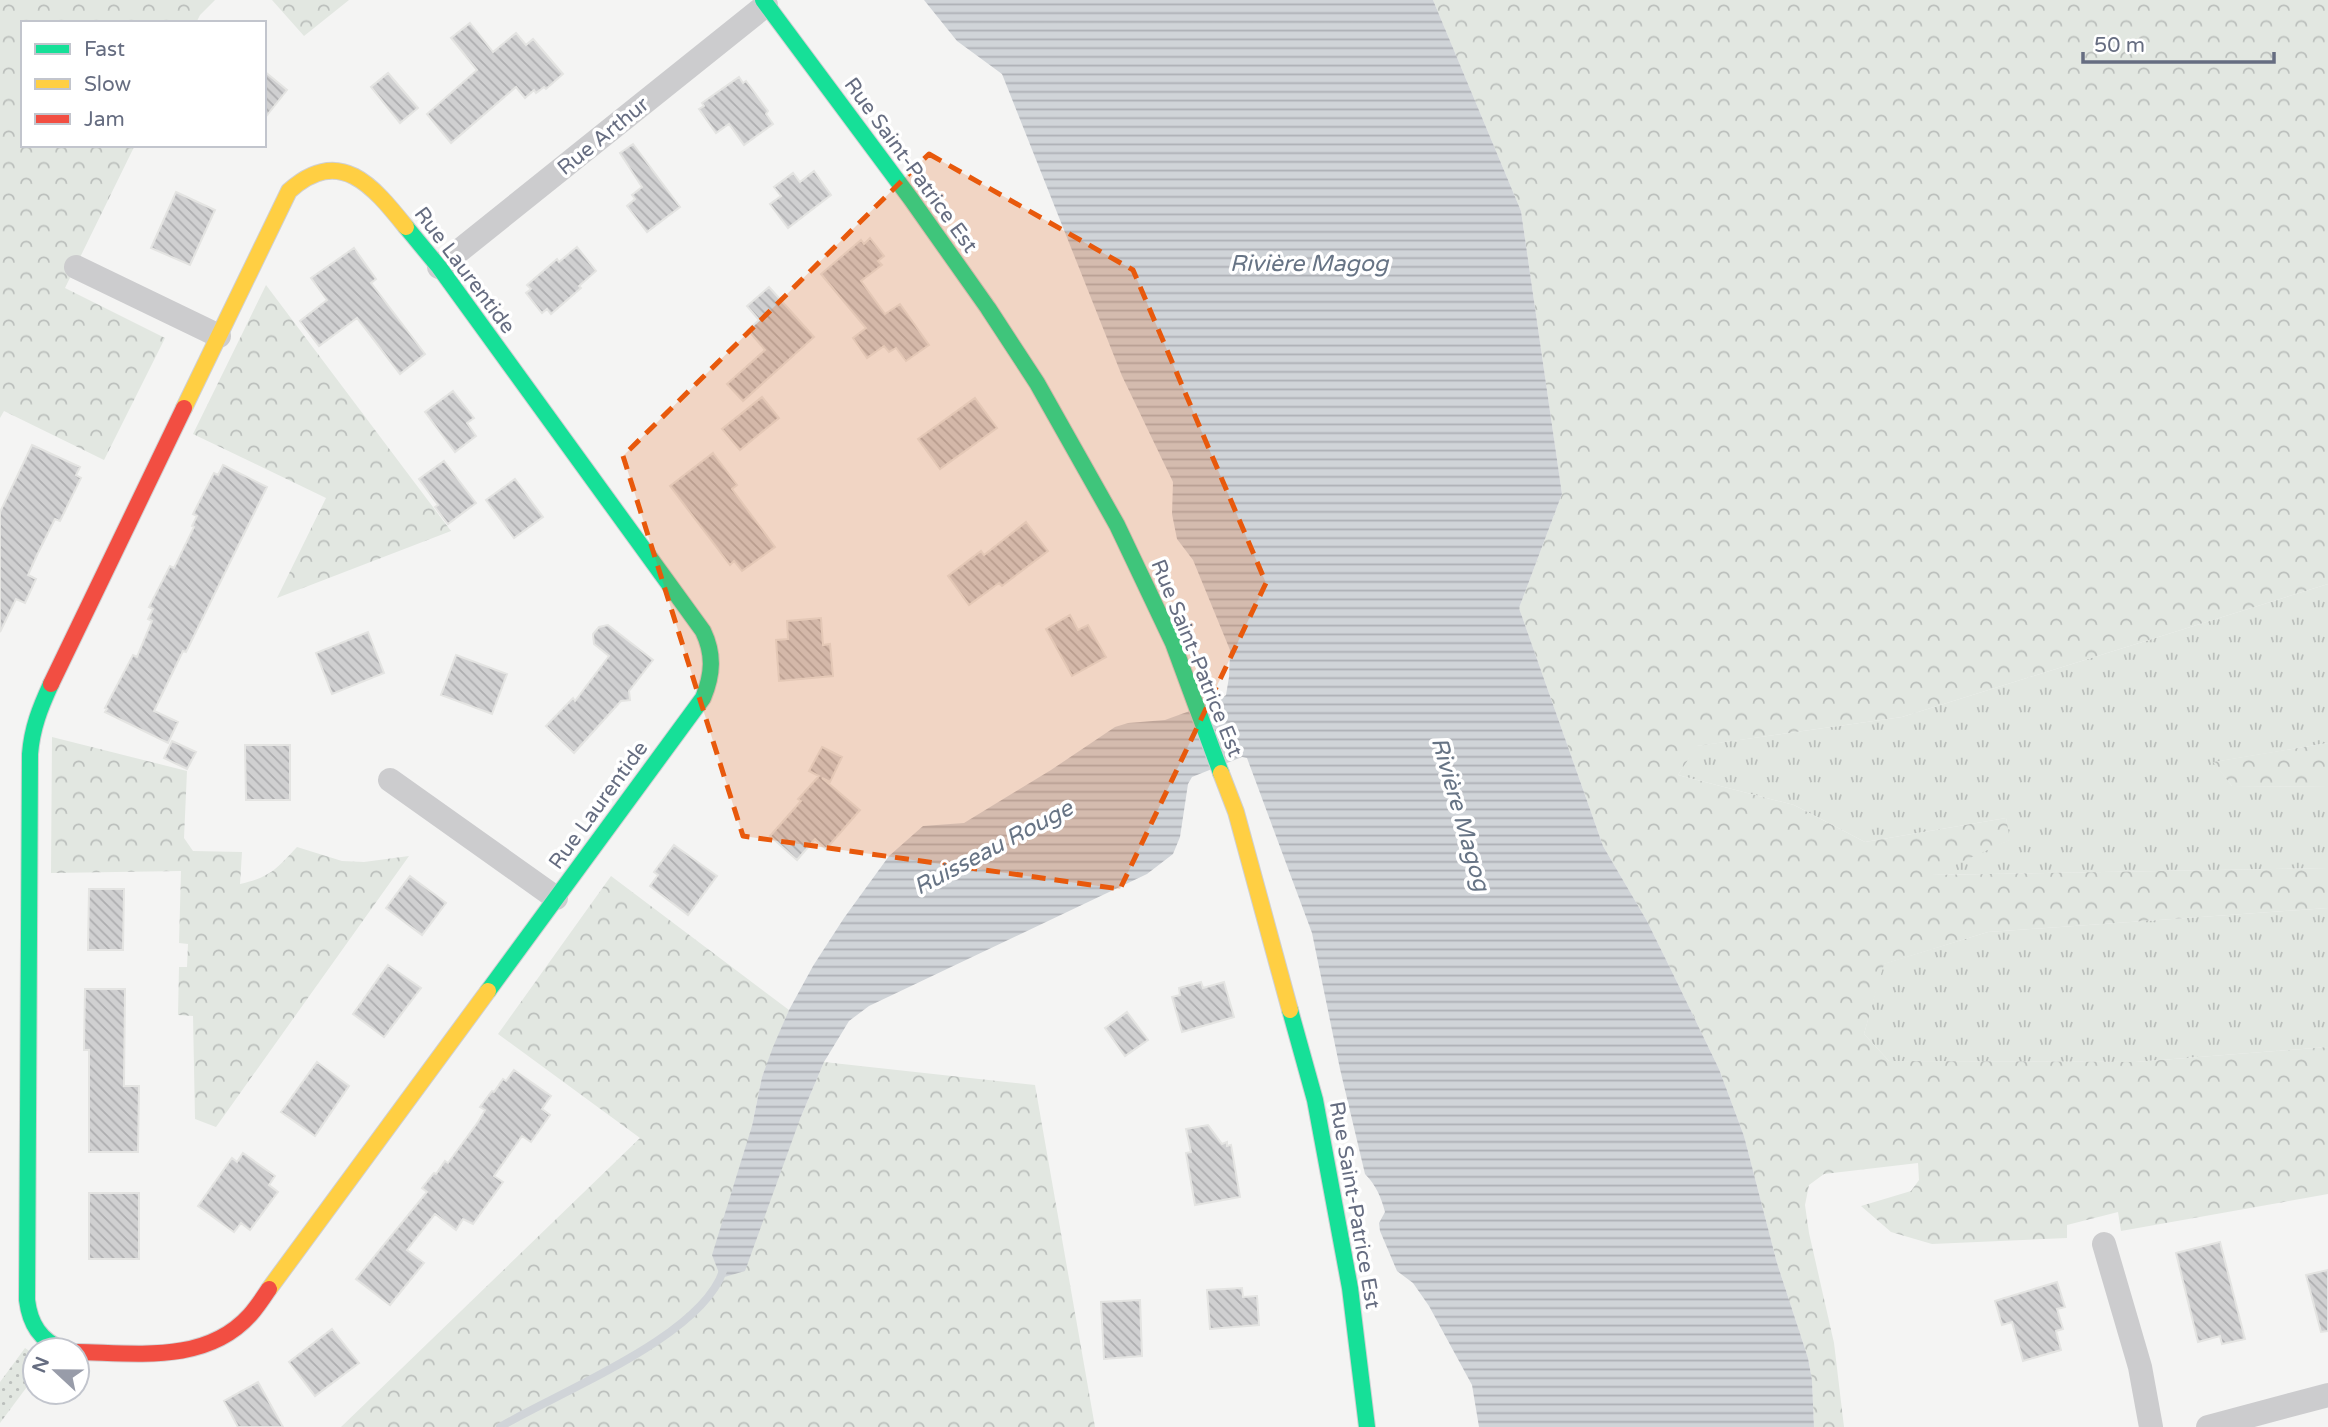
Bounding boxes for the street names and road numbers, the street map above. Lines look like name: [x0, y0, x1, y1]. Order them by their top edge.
street label: Rue Saint-Patrice Est: [839, 73, 983, 258]
street label: Rue Arthur: [553, 92, 654, 181]
street label: Rue Laurentide: [409, 202, 520, 339]
street label: Rue Saint-Patrice Est: [1146, 556, 1248, 760]
street label: Rue Laurentide: [544, 736, 653, 874]
street label: Rue Saint-Patrice Est: [1324, 1099, 1385, 1311]

